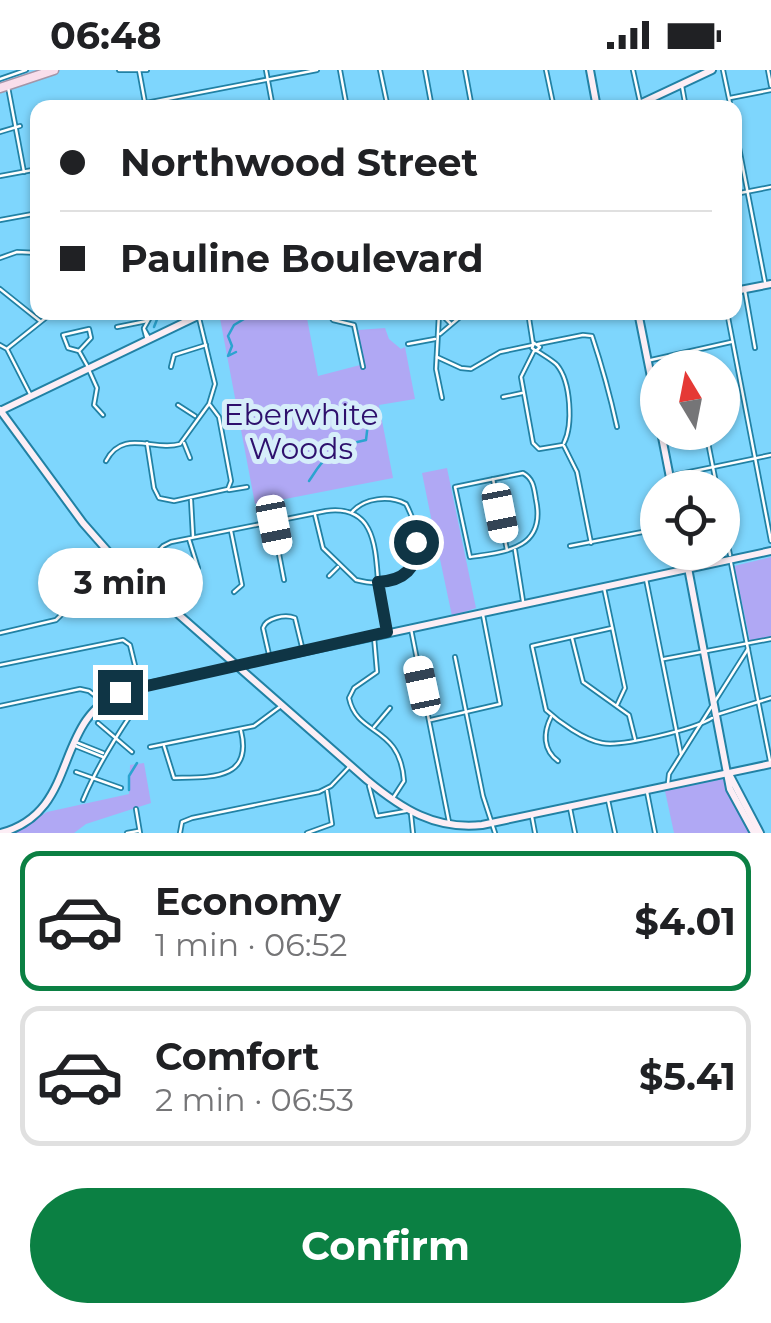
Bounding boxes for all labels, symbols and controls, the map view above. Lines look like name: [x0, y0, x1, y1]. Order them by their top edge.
text: 06:48: [50, 12, 162, 59]
text: Northwood Street: [120, 139, 478, 186]
text: Pauline Boulevard: [120, 235, 484, 282]
north arrow: [640, 350, 740, 450]
map controls: [640, 350, 740, 570]
park label: Eberwhite Woods: [223, 396, 379, 467]
button: locate: [640, 470, 740, 570]
car: [480, 481, 520, 545]
car: [254, 493, 294, 557]
route start: [394, 520, 439, 565]
callout: 3 min: [38, 547, 202, 617]
text: 3 min: [74, 563, 167, 602]
car: [401, 654, 443, 718]
route end: [98, 670, 143, 715]
icon: car: [35, 876, 125, 966]
text: Economy: [155, 878, 341, 925]
text: $4.01: [634, 898, 736, 945]
text: 1 min · 06:52: [155, 925, 348, 964]
icon: car: [35, 1031, 125, 1121]
text: Comfort: [155, 1033, 319, 1080]
text: $5.41: [639, 1053, 736, 1100]
text: 2 min · 06:53: [155, 1080, 354, 1119]
button: Confirm: [30, 1188, 741, 1303]

